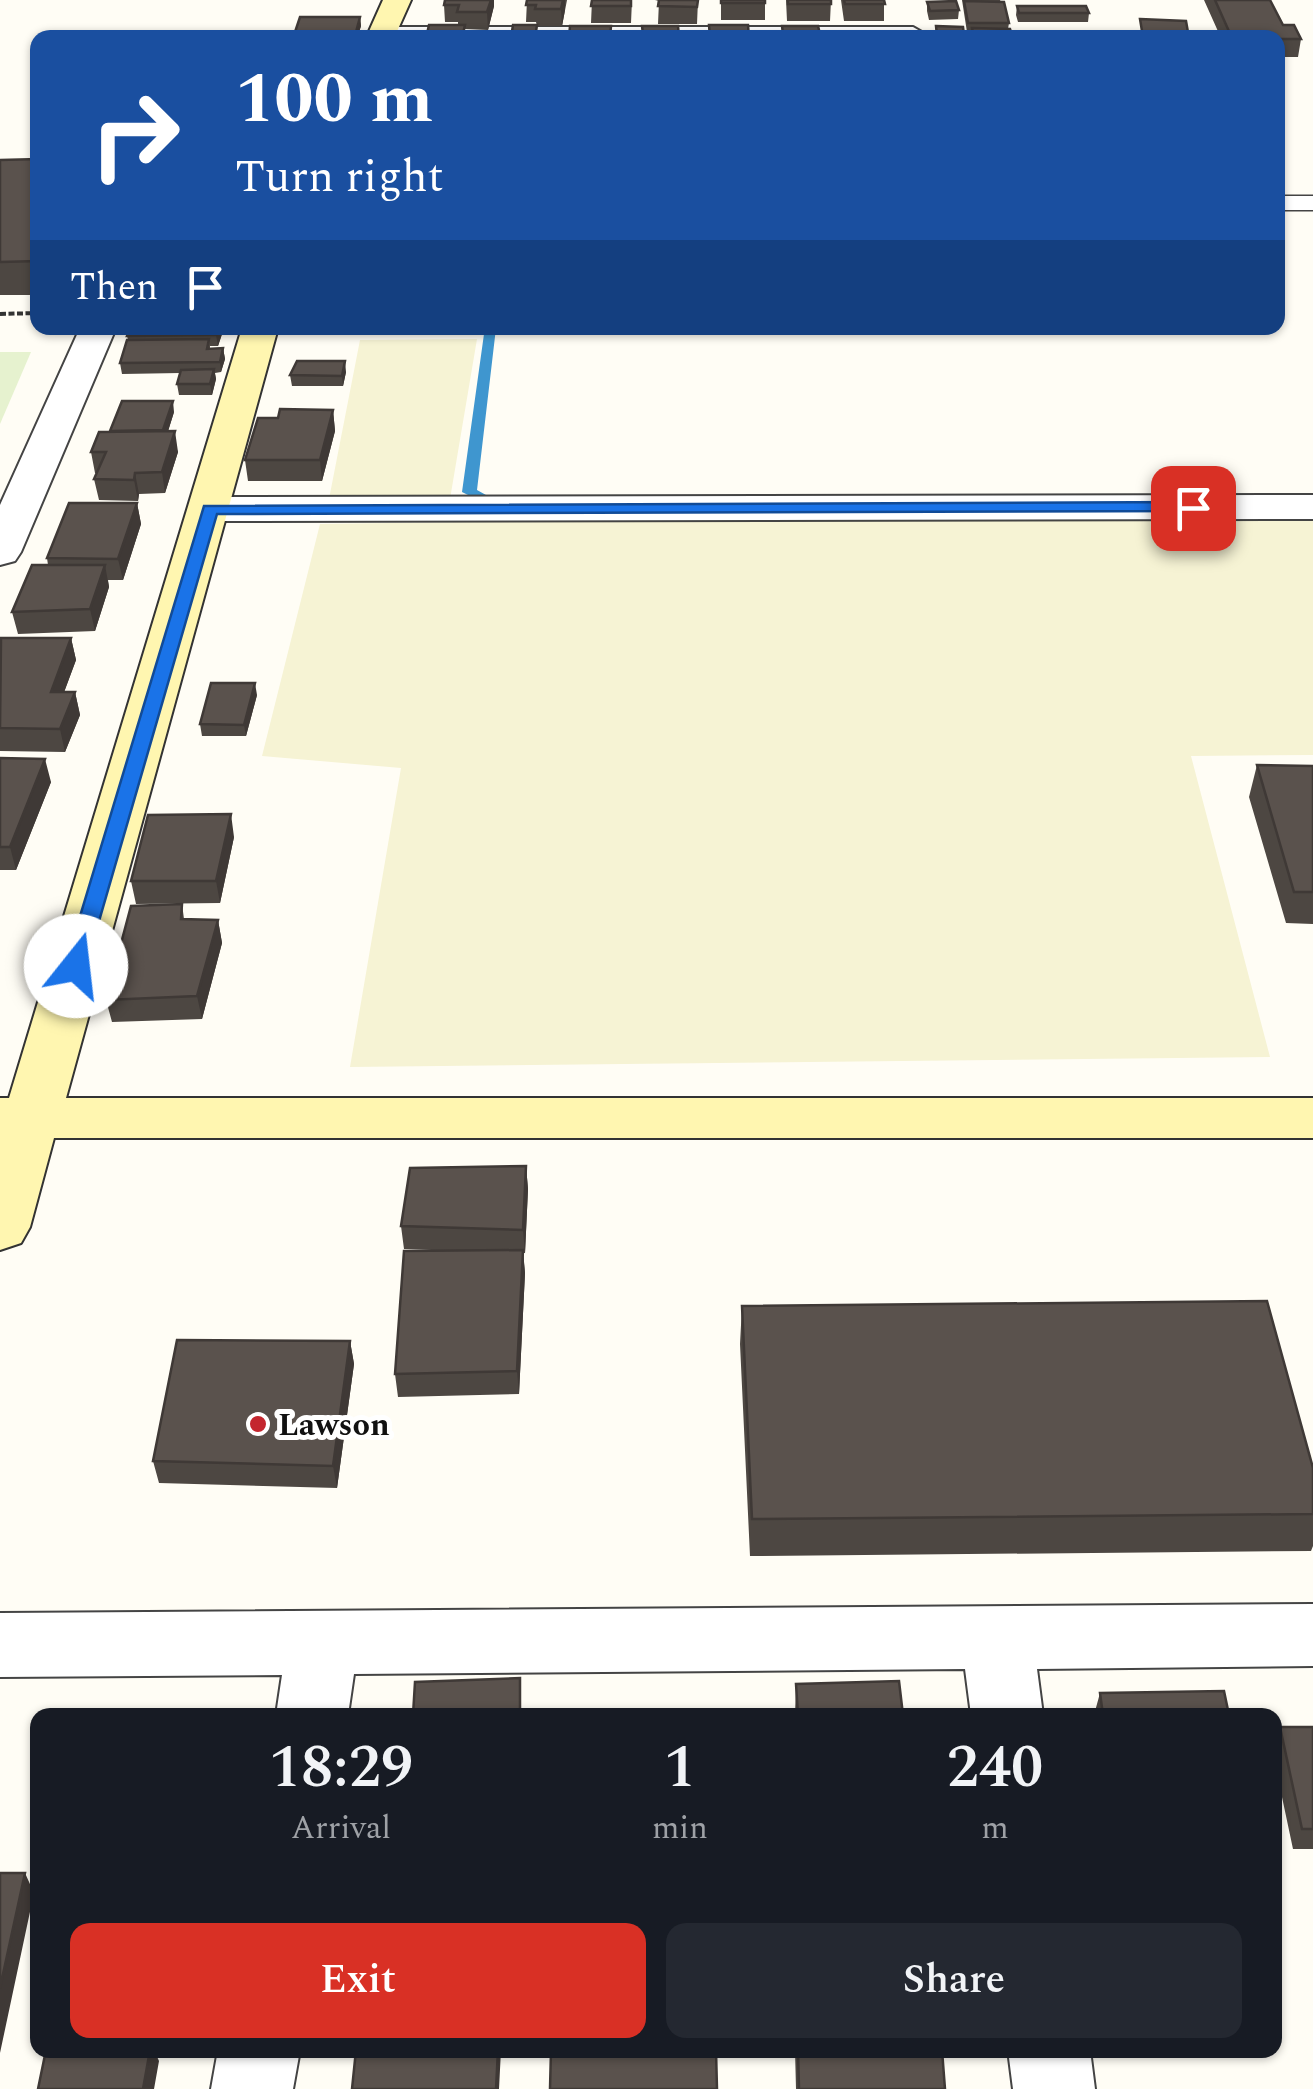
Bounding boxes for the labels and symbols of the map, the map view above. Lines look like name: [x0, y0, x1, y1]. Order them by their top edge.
pin: [1151, 466, 1236, 551]
position arrow: [24, 914, 128, 1018]
place label: Lawson: [278, 1401, 390, 1450]
marker: Lawson: [247, 1413, 269, 1435]

